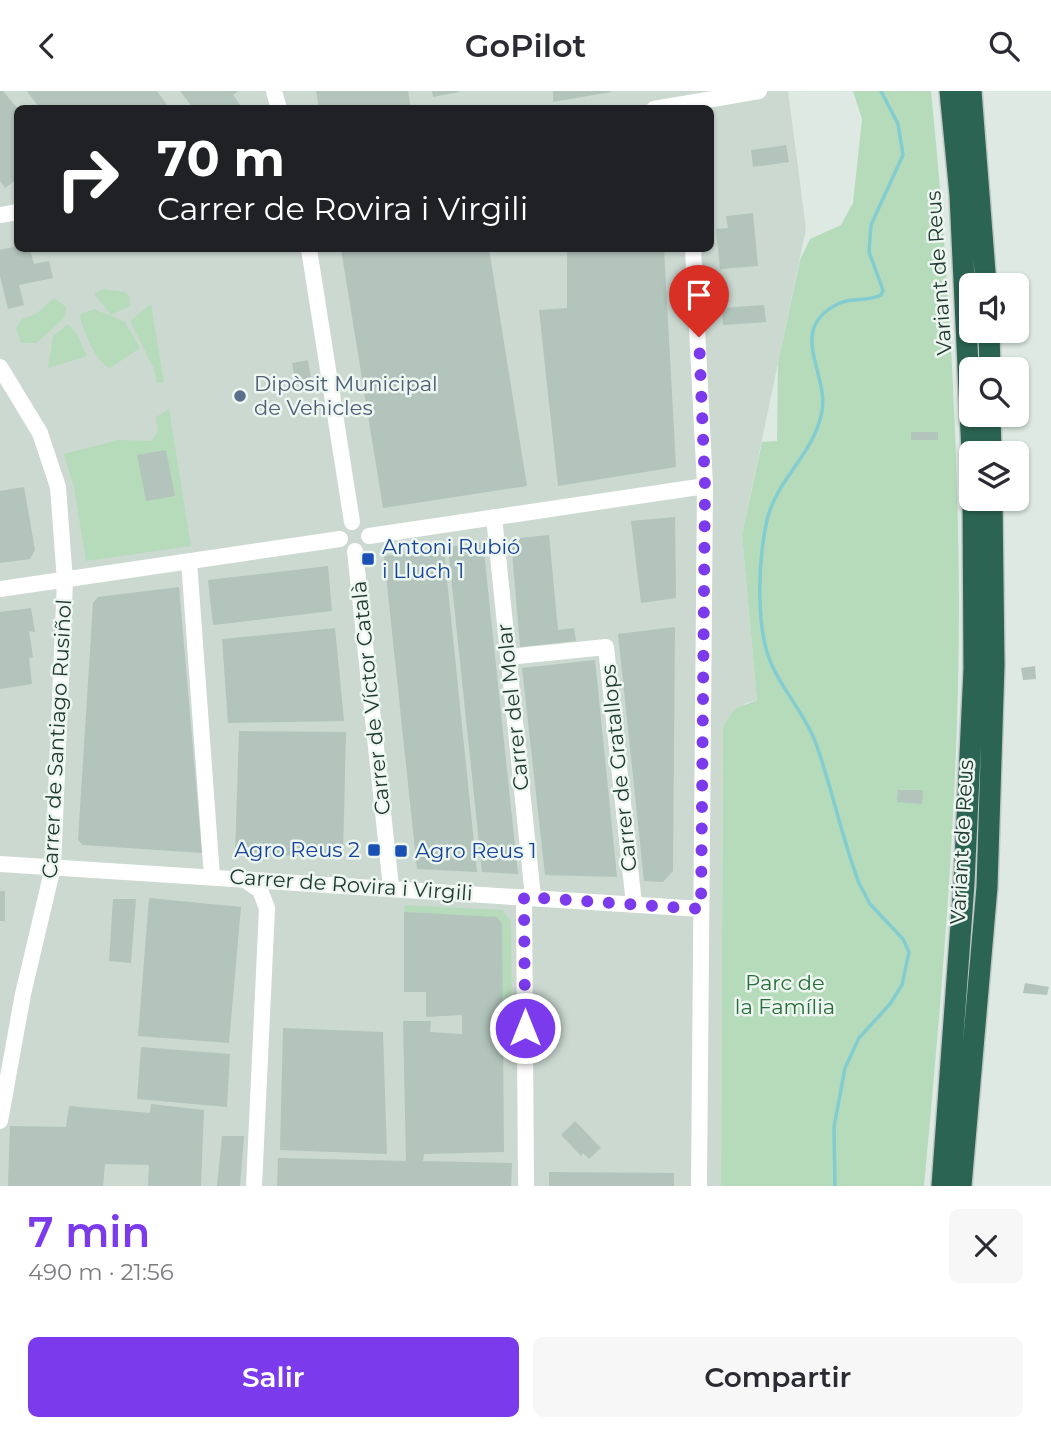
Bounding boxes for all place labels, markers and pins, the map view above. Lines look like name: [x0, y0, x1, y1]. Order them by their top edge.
pin: [669, 265, 729, 337]
place label: Dipòsit Municipal de Vehicles: [254, 371, 438, 420]
marker: Dipòsit Municipal de Vehicles: [232, 388, 248, 404]
place label: Antoni Rubió i Lluch 1: [382, 534, 520, 583]
marker: Antoni Rubió i Lluch 1: [360, 551, 376, 567]
place label: Agro Reus 2: [234, 837, 360, 862]
place label: Agro Reus 1: [415, 838, 536, 863]
marker: Agro Reus 2: [366, 842, 382, 858]
marker: Agro Reus 1: [393, 843, 409, 859]

